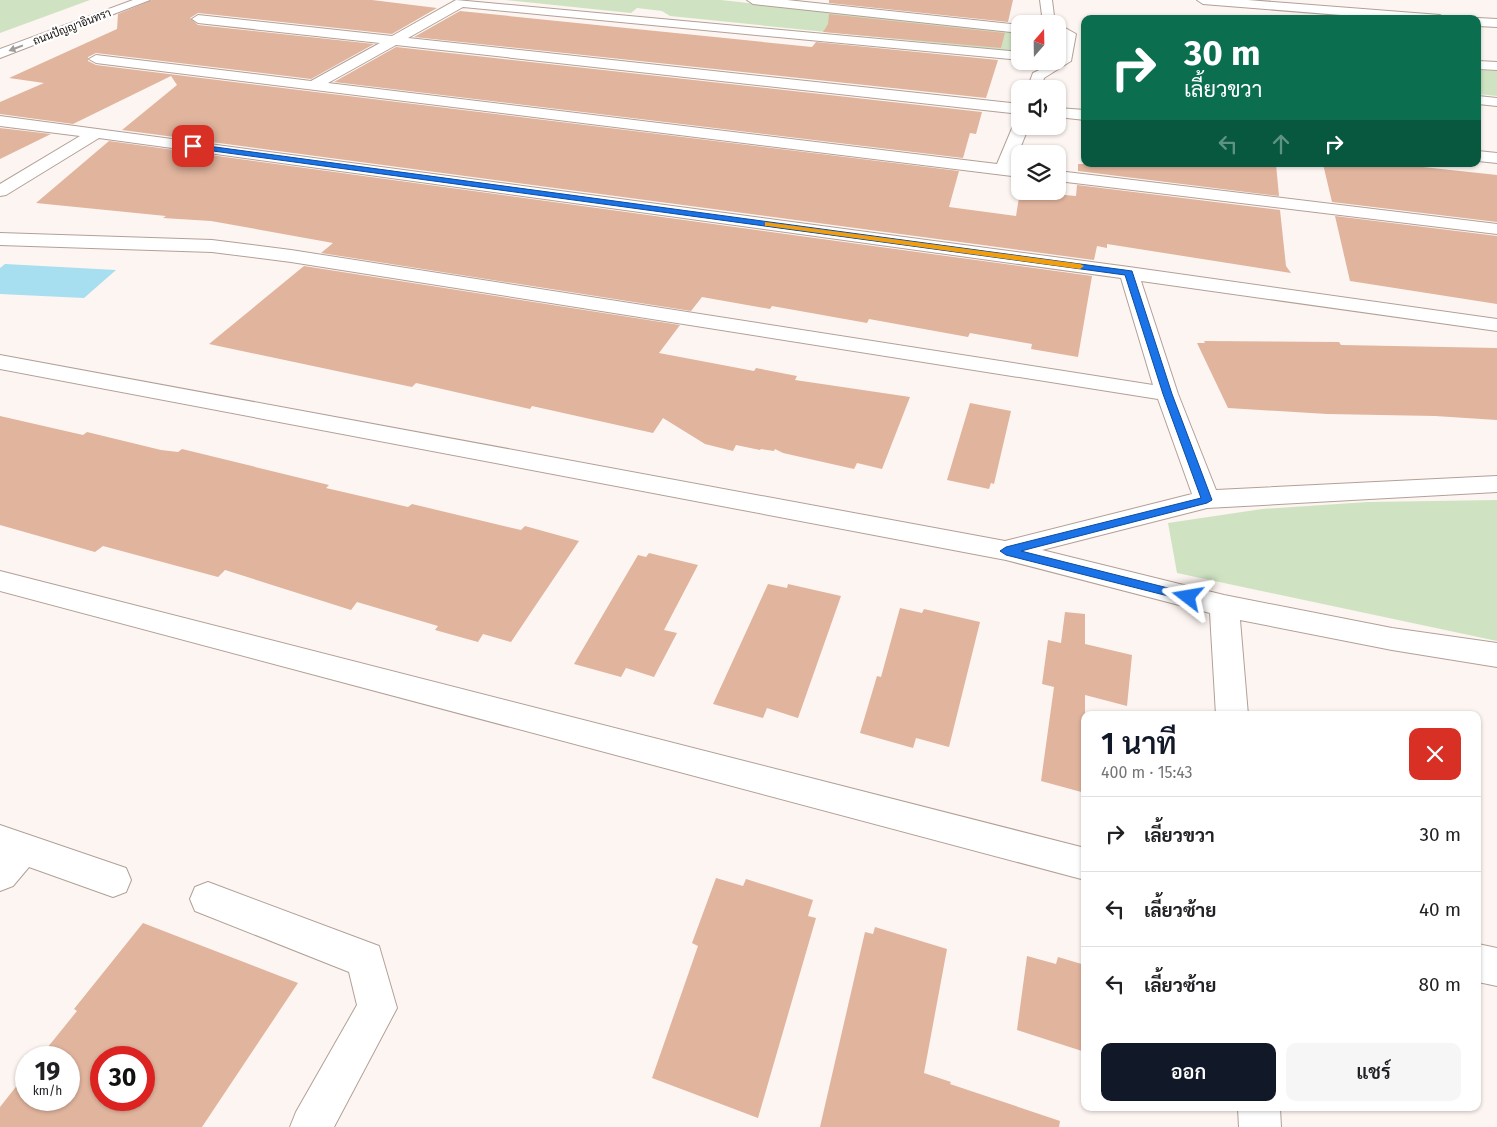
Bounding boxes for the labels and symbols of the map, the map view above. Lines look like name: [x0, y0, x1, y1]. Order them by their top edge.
street label: ถนนปัญญาอินทรา: [31, 6, 113, 48]
north arrow: [1011, 15, 1066, 70]
one-way arrow: [8, 44, 23, 52]
pin: [172, 125, 214, 167]
position arrow: [1161, 570, 1213, 622]
speed limit sign: 30: [90, 1046, 155, 1111]

